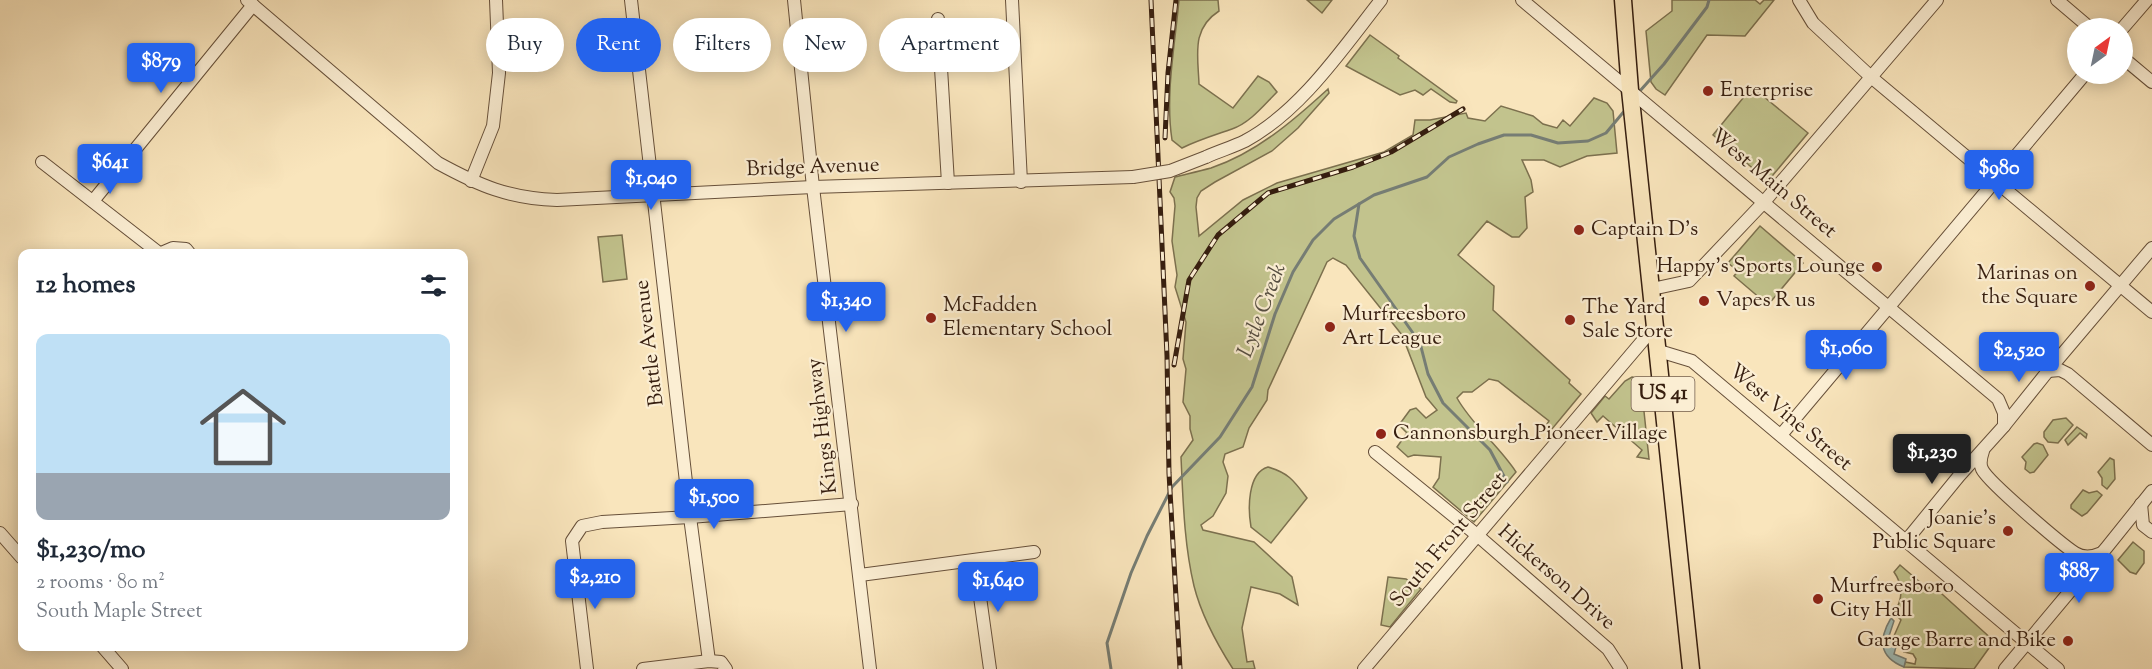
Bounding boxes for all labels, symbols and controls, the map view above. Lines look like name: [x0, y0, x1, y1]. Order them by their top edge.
chip: Buy: [486, 18, 564, 72]
chip: Rent: [576, 18, 661, 72]
chip: Filters: [673, 18, 771, 72]
chip: New: [783, 18, 867, 72]
chip: Apartment: [879, 18, 1020, 72]
north arrow: [2067, 18, 2133, 84]
map controls: [2067, 18, 2133, 84]
pin: $879: [125, 43, 197, 94]
text: $879: [141, 48, 181, 77]
place label: Enterprise: [1720, 76, 1813, 106]
marker: Enterprise: [1701, 84, 1715, 98]
street label: West Main Street: [1703, 122, 1843, 246]
pin: $641: [74, 144, 146, 195]
text: $641: [91, 149, 129, 178]
pin: $980: [1963, 150, 2035, 201]
street label: Bridge Avenue: [746, 151, 880, 185]
text: $980: [1979, 155, 2019, 184]
pin: $1,040: [602, 160, 700, 211]
text: $1,040: [625, 165, 677, 194]
place label: Captain D's: [1591, 215, 1698, 245]
marker: Captain D's: [1572, 223, 1586, 237]
place label: Happy's Sports Lounge: [1657, 252, 1865, 282]
water label: Lytle Creek: [1230, 259, 1296, 363]
place label: Marinas on the Square: [1977, 259, 2078, 313]
marker: Happy's Sports Lounge: [1870, 260, 1884, 274]
text: 12 homes: [36, 267, 135, 304]
icon: filters: [417, 269, 450, 302]
street label: Battle Avenue: [627, 278, 673, 408]
marker: Marinas on the Square: [2083, 279, 2097, 293]
pin: $1,340: [797, 282, 895, 333]
place label: Vapes R us: [1716, 286, 1815, 316]
text: $1,340: [820, 287, 872, 316]
place label: McFadden Elementary School: [943, 291, 1113, 345]
place label: The Yard Sale Store: [1582, 293, 1673, 347]
marker: Vapes R us: [1697, 294, 1711, 308]
place label: Murfreesboro Art League: [1342, 300, 1466, 354]
marker: McFadden Elementary School: [924, 311, 938, 325]
marker: The Yard Sale Store: [1563, 313, 1577, 327]
marker: Murfreesboro Art League: [1323, 320, 1337, 334]
pin: $1,060: [1797, 330, 1895, 381]
pin: $2,520: [1970, 332, 2068, 383]
text: $1,060: [1820, 335, 1872, 364]
text: $2,520: [1993, 337, 2045, 366]
street label: Kings Highway: [800, 356, 846, 496]
street label: West Vine Street: [1722, 357, 1858, 479]
icon: home: [189, 373, 297, 481]
road number: US 41: [1632, 377, 1694, 411]
place label: Cannonsburgh_Pioneer_Village: [1393, 419, 1668, 449]
marker: Cannonsburgh_Pioneer_Village: [1374, 427, 1388, 441]
pin: $1,230: [1883, 434, 1981, 485]
text: $1,230: [1907, 439, 1957, 468]
street label: South Front Street: [1383, 466, 1515, 614]
pin: $1,500: [665, 479, 763, 530]
text: $1,500: [689, 484, 739, 513]
place label: Joanie's Public Square: [1872, 504, 1996, 558]
street label: Hickerson Drive: [1490, 518, 1622, 638]
marker: Joanie's Public Square: [2001, 524, 2015, 538]
text: $1,230/mo: [36, 532, 145, 569]
pin: $887: [2043, 553, 2115, 604]
text: $887: [2059, 558, 2099, 587]
pin: $2,210: [546, 559, 644, 610]
pin: $1,640: [949, 562, 1047, 613]
text: $2,210: [569, 564, 621, 593]
text: $1,640: [972, 567, 1024, 596]
text: 2 rooms · 80 m²: [36, 569, 165, 598]
place label: Murfreesboro City Hall: [1830, 572, 1954, 626]
marker: Murfreesboro City Hall: [1811, 592, 1825, 606]
text: South Maple Street: [36, 598, 202, 627]
place label: Garage Barre and Bike: [1857, 626, 2056, 656]
marker: Garage Barre and Bike: [2061, 634, 2075, 648]

